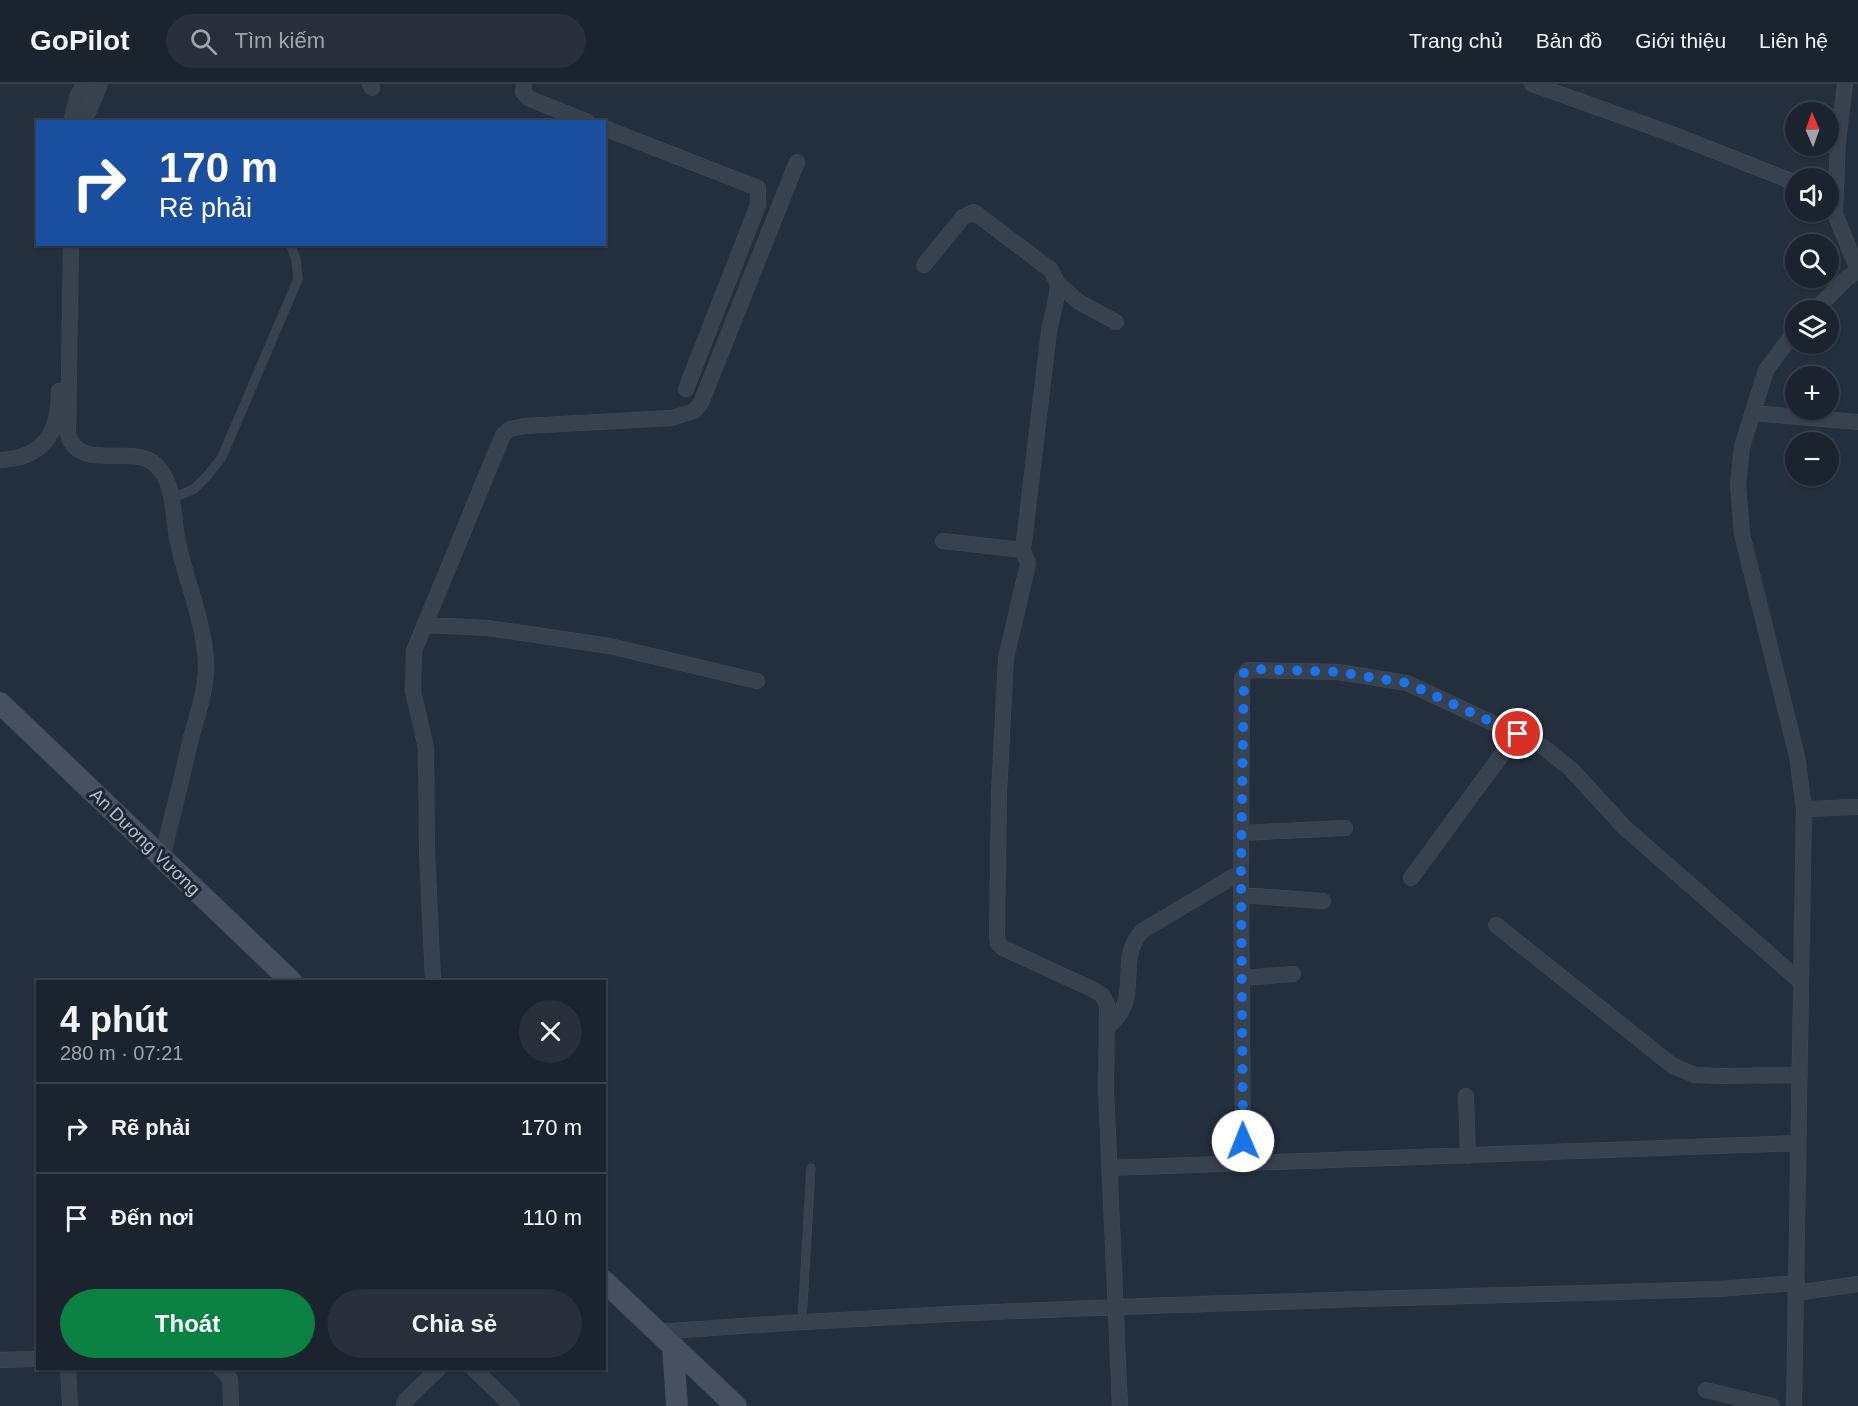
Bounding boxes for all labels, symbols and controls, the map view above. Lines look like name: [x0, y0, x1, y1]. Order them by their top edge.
search box: [166, 14, 586, 68]
text: GoPilot: [30, 25, 130, 56]
icon: search: [187, 25, 220, 58]
text: Tìm kiếm: [235, 28, 325, 53]
text: Trang chủ: [1409, 29, 1503, 52]
text: Bản đồ: [1536, 29, 1602, 52]
text: Giới thiệu: [1635, 29, 1726, 52]
text: Liên hệ: [1759, 29, 1828, 52]
north arrow: [1785, 102, 1839, 156]
map controls: [1785, 102, 1839, 486]
icon: right: [60, 144, 138, 222]
text: 170 m: [159, 144, 278, 191]
button: sound: [1785, 168, 1839, 222]
text: Rẽ phải: [159, 193, 252, 223]
button: search: [1785, 234, 1839, 288]
button: layers: [1785, 300, 1839, 354]
button: +: [1785, 366, 1839, 420]
button: −: [1785, 432, 1839, 486]
pin: [1492, 708, 1543, 759]
icon: arrive: [1501, 717, 1534, 750]
street label: An Dương Vương: [86, 785, 204, 899]
text: 4 phút: [60, 999, 168, 1040]
button: close: [519, 1000, 582, 1063]
text: 280 m · 07:21: [60, 1042, 183, 1064]
position arrow: [1211, 1109, 1275, 1173]
icon: right: [60, 1112, 93, 1145]
text: Rẽ phải: [111, 1115, 190, 1140]
text: 170 m: [521, 1115, 582, 1140]
icon: arrive: [60, 1202, 93, 1235]
text: Đến nơi: [111, 1205, 194, 1230]
text: 110 m: [522, 1205, 582, 1230]
button: Thoát: [60, 1289, 315, 1358]
button: Chia sẻ: [327, 1289, 582, 1358]

